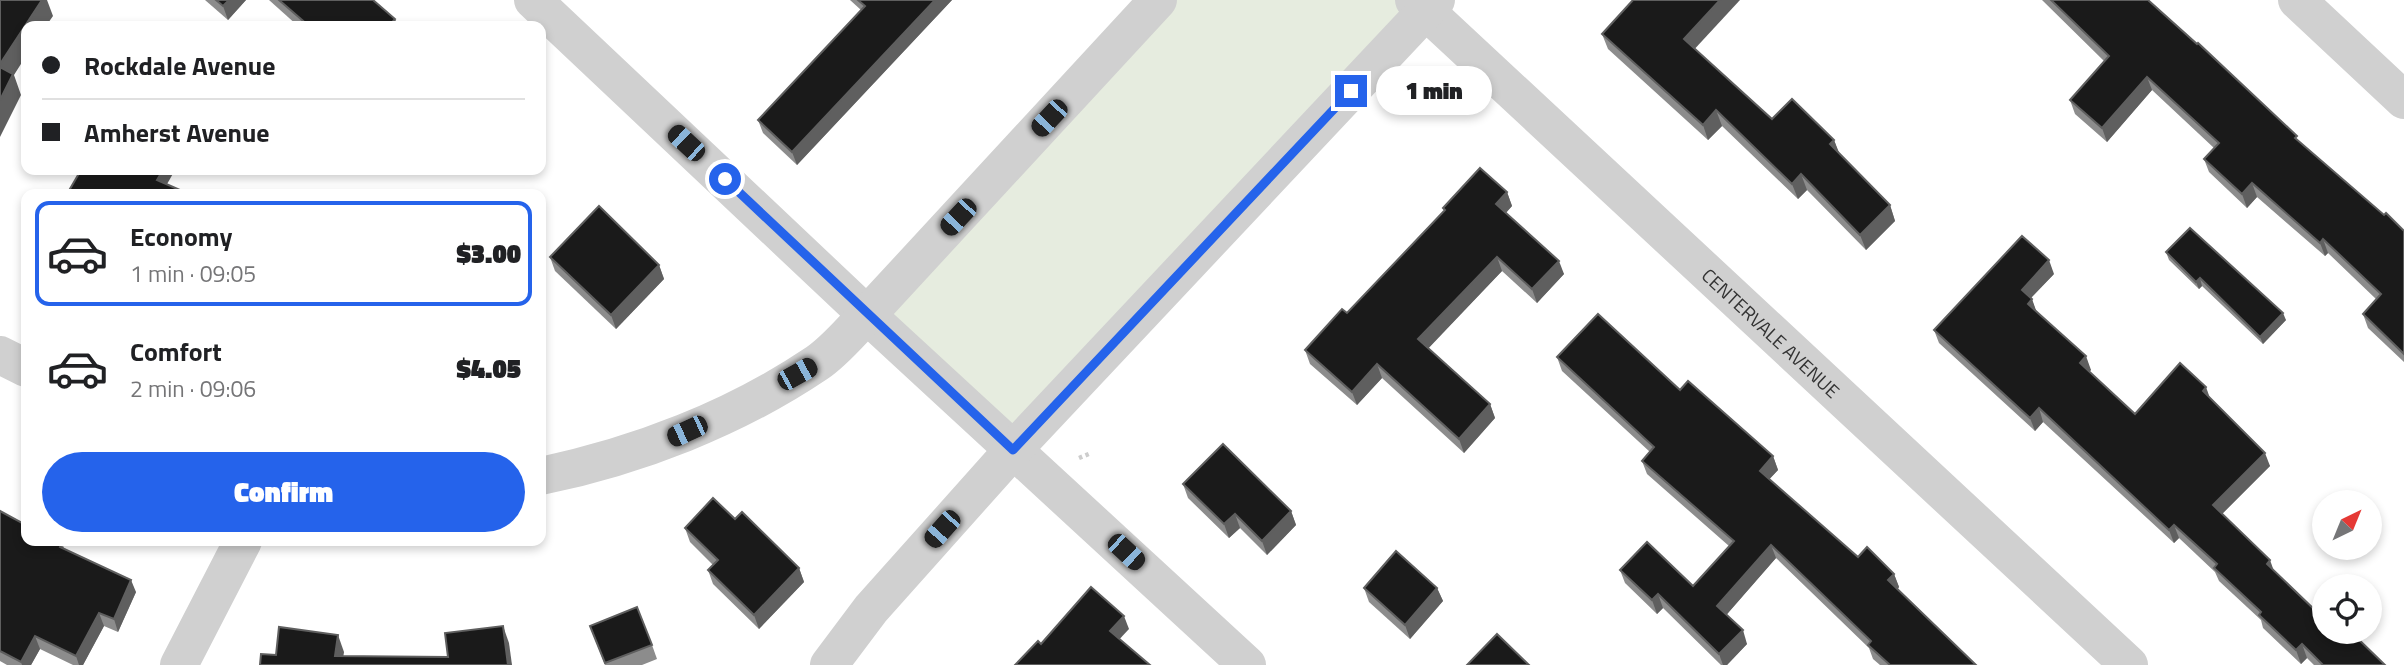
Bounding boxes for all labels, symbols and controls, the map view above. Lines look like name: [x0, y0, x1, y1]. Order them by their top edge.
text: Rockdale Avenue: [84, 46, 275, 85]
callout: 1 min: [1376, 66, 1491, 116]
text: 1 min: [1405, 73, 1463, 108]
route end: [1335, 75, 1367, 107]
car: [1027, 95, 1072, 141]
text: Amherst Avenue: [84, 113, 270, 152]
car: [664, 121, 709, 165]
route start: [709, 163, 741, 195]
car: [936, 194, 981, 240]
text: Economy: [130, 217, 232, 256]
icon: car: [46, 222, 109, 285]
text: $3.00: [456, 234, 521, 273]
text: 1 min · 09:05: [130, 256, 256, 291]
street label: CENTERVALE AVENUE: [1696, 261, 1847, 404]
text: Comfort: [130, 332, 222, 371]
icon: car: [46, 337, 109, 400]
text: $4.05: [456, 349, 521, 388]
car: [774, 355, 821, 393]
text: 2 min · 09:06: [130, 371, 256, 406]
car: [664, 413, 711, 449]
button: Confirm: [42, 452, 525, 532]
north arrow: [2312, 490, 2382, 560]
map controls: [2312, 490, 2382, 644]
car: [921, 506, 964, 552]
car: [1104, 530, 1149, 574]
button: locate: [2312, 574, 2382, 644]

